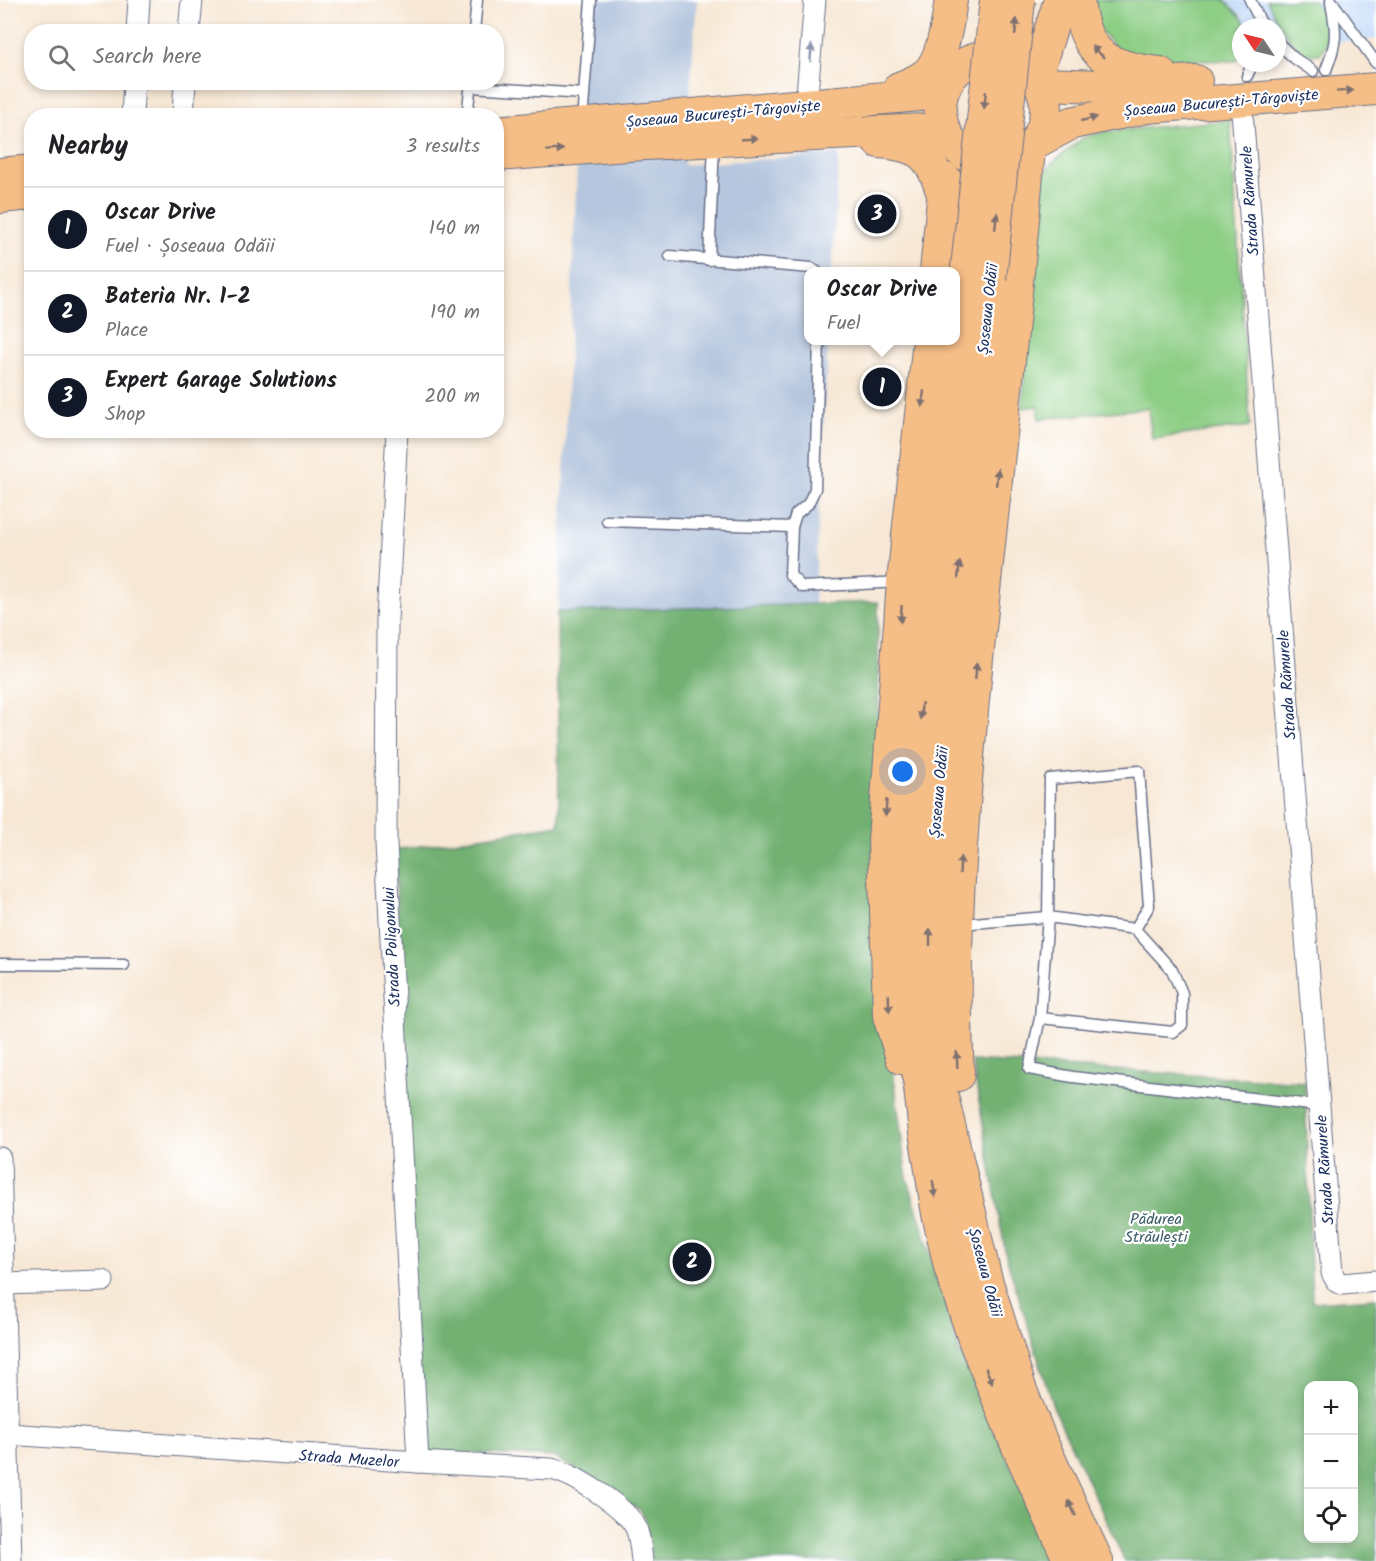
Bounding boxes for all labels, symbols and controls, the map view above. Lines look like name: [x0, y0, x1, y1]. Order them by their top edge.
one-way arrow: [1011, 18, 1021, 37]
north arrow: [1232, 18, 1286, 72]
search box: [24, 24, 504, 90]
text: Search here: [93, 40, 201, 75]
icon: search: [45, 41, 78, 74]
one-way arrow: [806, 43, 815, 62]
one-way arrow: [1091, 45, 1106, 59]
street label: Șoseaua București-Târgoviște: [1123, 83, 1320, 124]
one-way arrow: [1336, 86, 1355, 96]
one-way arrow: [980, 90, 990, 109]
street label: Șoseaua București-Târgoviște: [625, 94, 822, 135]
one-way arrow: [1080, 113, 1098, 123]
text: Nearby: [48, 126, 128, 168]
text: 3 results: [406, 131, 480, 163]
one-way arrow: [740, 134, 759, 143]
one-way arrow: [545, 145, 564, 155]
street label: Strada Rămurele: [1234, 145, 1267, 257]
pin: 3: [858, 192, 896, 236]
text: Oscar Drive: [105, 196, 216, 231]
one-way arrow: [991, 211, 1001, 230]
text: 1: [64, 213, 71, 245]
text: 140 m: [429, 213, 480, 245]
text: Fuel · Șoseaua Odăii: [105, 231, 275, 263]
street label: Șoseaua Odăii: [971, 261, 1006, 356]
popup: [804, 267, 960, 345]
text: Oscar Drive: [827, 273, 937, 308]
text: Bateria Nr. 1-2: [105, 280, 251, 315]
text: 2: [62, 297, 73, 329]
text: 190 m: [430, 297, 480, 329]
text: Fuel: [827, 308, 861, 340]
text: Place: [105, 315, 148, 347]
text: Expert Garage Solutions: [105, 364, 337, 399]
pin: 1: [862, 364, 902, 410]
text: 3: [62, 381, 73, 413]
text: 200 m: [424, 381, 480, 413]
one-way arrow: [918, 389, 927, 408]
text: Shop: [105, 399, 145, 431]
one-way arrow: [992, 467, 1001, 486]
one-way arrow: [955, 561, 964, 580]
one-way arrow: [896, 604, 906, 623]
street label: Strada Rămurele: [1271, 629, 1304, 741]
one-way arrow: [971, 661, 981, 680]
one-way arrow: [916, 701, 926, 720]
street label: Șoseaua Odăii: [923, 744, 956, 839]
your location: [888, 757, 917, 786]
one-way arrow: [881, 799, 891, 818]
one-way arrow: [956, 855, 965, 874]
street label: Strada Poligonului: [377, 885, 408, 1007]
one-way arrow: [925, 928, 935, 947]
one-way arrow: [884, 993, 893, 1012]
one-way arrow: [952, 1050, 962, 1069]
street label: Strada Rămurele: [1309, 1114, 1342, 1226]
one-way arrow: [930, 1180, 939, 1199]
park label: Pădurea Străulești: [1124, 1207, 1189, 1250]
street label: Șoseaua Odăii: [961, 1225, 1009, 1321]
pin: 2: [672, 1240, 712, 1284]
one-way arrow: [985, 1367, 994, 1385]
map controls: [1304, 1381, 1358, 1543]
button: +: [1304, 1381, 1358, 1435]
button: −: [1304, 1435, 1358, 1489]
street label: Strada Muzelor: [298, 1444, 402, 1476]
button: locate: [1304, 1489, 1358, 1543]
one-way arrow: [1068, 1499, 1077, 1516]

